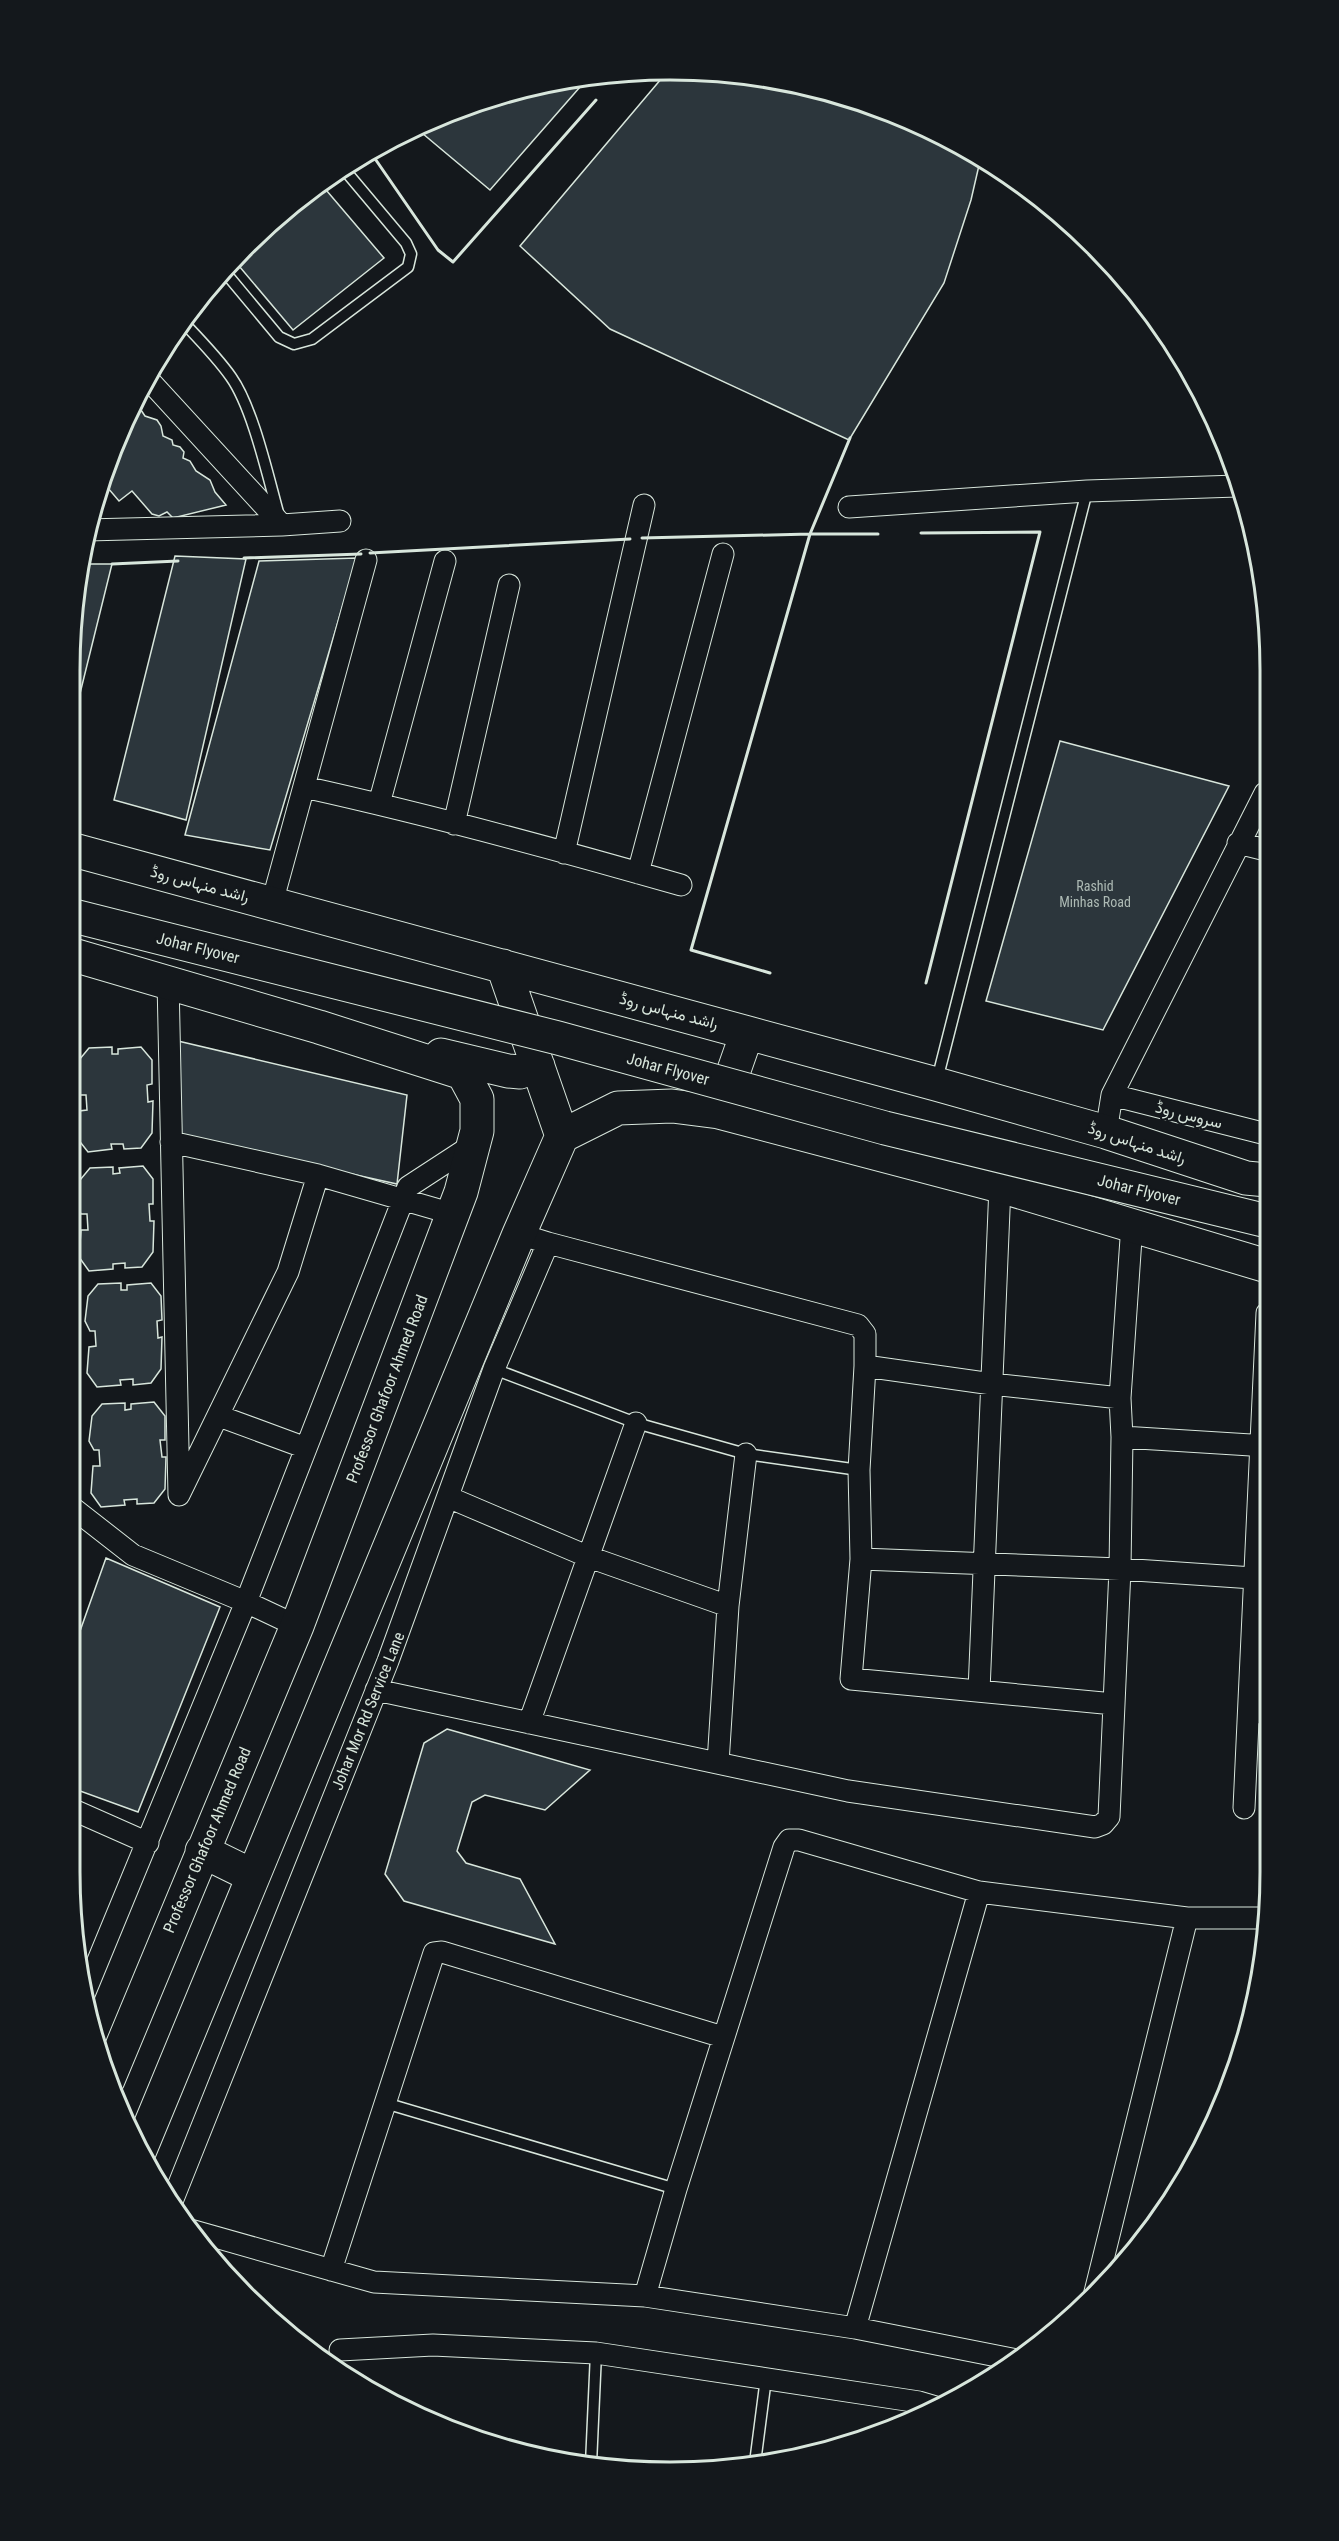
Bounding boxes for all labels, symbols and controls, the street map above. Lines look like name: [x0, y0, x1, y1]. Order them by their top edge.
street label: راشد منہاس روڈ: [148, 862, 252, 907]
house number: Rashid Minhas Road: [1059, 878, 1131, 910]
street label: Johar Flyover: [155, 929, 241, 967]
street label: راشد منہاس روڈ: [617, 989, 721, 1034]
street label: Johar Flyover: [625, 1049, 711, 1089]
street label: سروس روڈ: [1153, 1098, 1224, 1133]
street label: راشد منہاس روڈ: [1085, 1118, 1188, 1169]
street label: Johar Flyover: [1096, 1171, 1182, 1209]
street label: Professor Ghafoor Ahmed Road: [342, 1292, 432, 1486]
street label: Johar Mor Rd Service Lane: [328, 1629, 408, 1793]
street label: Professor Ghafoor Ahmed Road: [159, 1744, 255, 1936]

